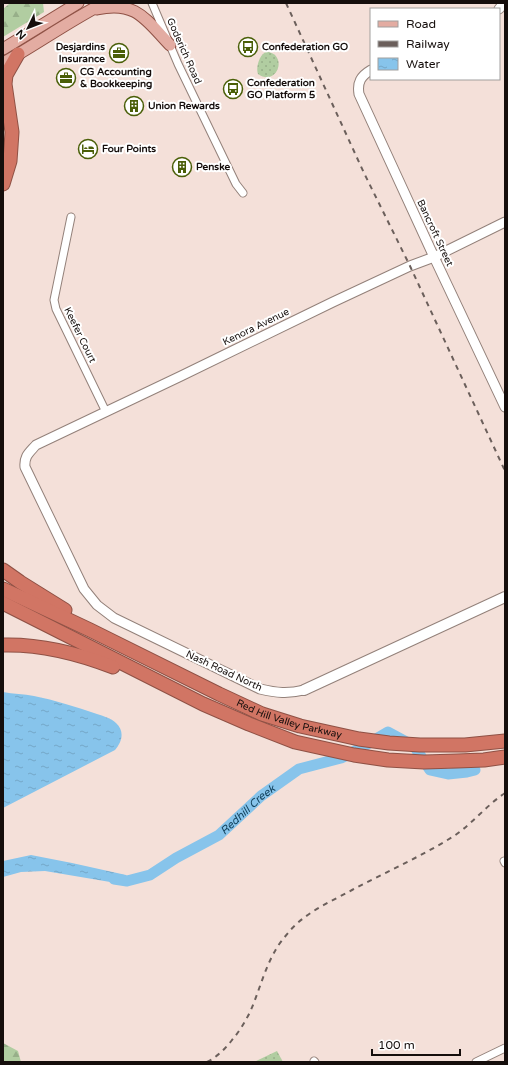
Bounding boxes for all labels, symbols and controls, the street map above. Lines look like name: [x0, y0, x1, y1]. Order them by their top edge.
north arrow: [8, 8, 48, 48]
legend: [370, 8, 500, 80]
street label: Goderich Road: [164, 16, 204, 86]
text: Road: [406, 17, 436, 31]
text: N: [13, 27, 29, 42]
bus stop icon: Confederation GO: [237, 36, 259, 58]
text: Railway: [406, 37, 450, 51]
place label: Desjardins Insurance: [56, 41, 105, 65]
place label: Confederation GO: [262, 41, 348, 53]
office icon: Desjardins Insurance: [108, 42, 130, 64]
text: Water: [406, 57, 441, 71]
place label: CG Accounting & Bookkeeping: [80, 66, 152, 90]
office icon: CG Accounting & Bookkeeping: [55, 67, 77, 89]
place label: Confederation GO Platform 5: [247, 77, 315, 101]
bus stop icon: Confederation GO Platform 5: [222, 78, 244, 100]
building icon: Union Rewards: [123, 95, 145, 117]
place label: Union Rewards: [148, 100, 220, 112]
hotel icon: Four Points: [77, 138, 99, 160]
place label: Four Points: [102, 143, 156, 155]
building icon: Penske: [171, 156, 193, 178]
place label: Penske: [196, 161, 230, 173]
street label: Bancroft Street: [414, 198, 456, 269]
street label: Keefer Court: [61, 305, 99, 365]
street label: Kenora Avenue: [221, 306, 291, 348]
street label: Nash Road North: [184, 648, 264, 694]
street label: Red Hill Valley Parkway: [234, 697, 343, 741]
water label: Redhill Creek: [217, 781, 278, 837]
scale bar: [372, 1031, 460, 1057]
text: 100 m: [378, 1038, 415, 1052]

